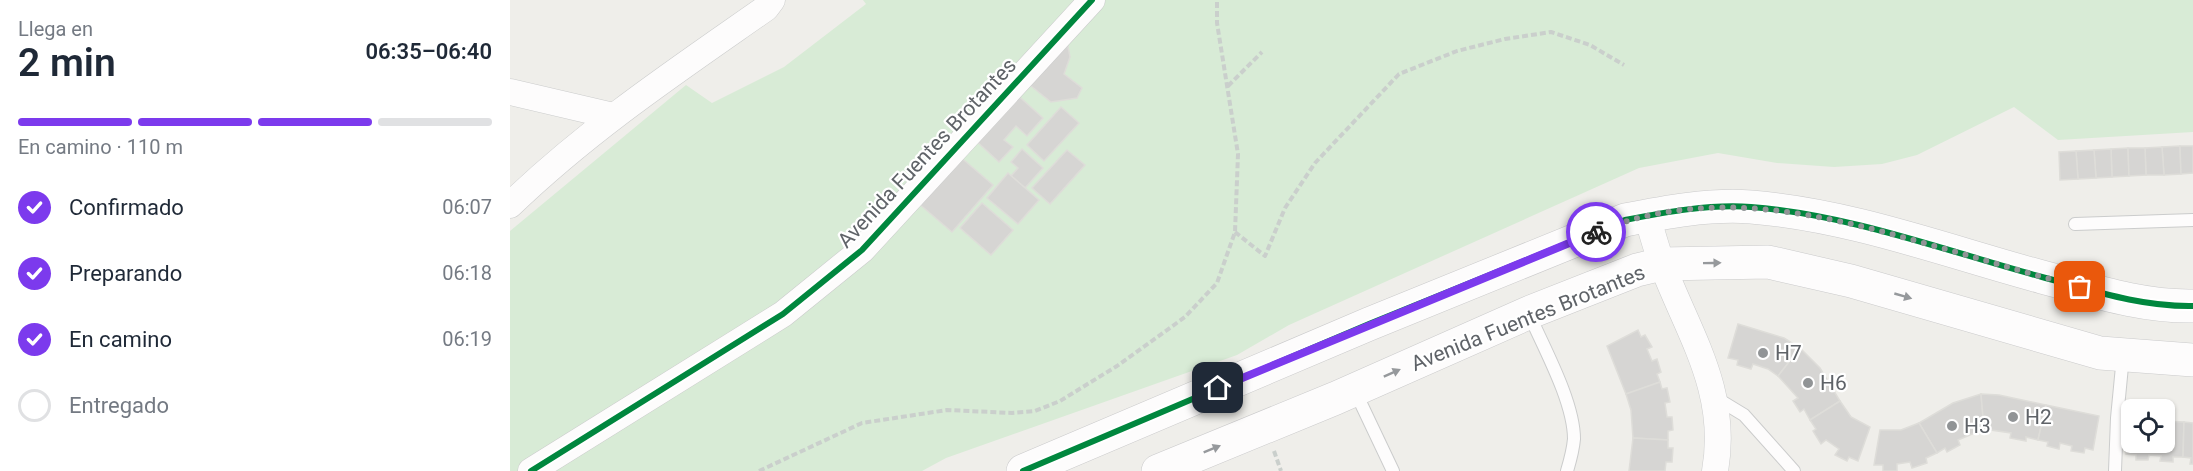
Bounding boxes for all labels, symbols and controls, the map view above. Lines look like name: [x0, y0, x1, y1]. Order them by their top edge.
text: Llega en: [18, 17, 93, 41]
text: 06:35–06:40: [365, 39, 492, 64]
text: 2 min: [18, 40, 116, 86]
street label: Avenida Fuentes Brotantes: [833, 53, 1021, 253]
text: En camino · 110 m: [18, 135, 183, 159]
icon: check: [18, 191, 51, 224]
text: Confirmado: [69, 195, 184, 220]
text: 06:07: [442, 195, 492, 219]
courier: [1566, 202, 1626, 262]
icon: bike: [1580, 216, 1613, 249]
icon: check: [18, 257, 51, 290]
one-way arrow: [1703, 258, 1722, 268]
street label: Avenida Fuentes Brotantes: [1408, 260, 1648, 376]
text: Preparando: [69, 261, 182, 286]
text: 06:18: [442, 261, 492, 285]
pin: [2054, 261, 2105, 312]
icon: bag: [2063, 270, 2096, 303]
one-way arrow: [1894, 292, 1912, 301]
icon: check: [18, 323, 51, 356]
text: En camino: [69, 327, 172, 352]
text: 06:19: [442, 327, 492, 351]
place label: H7: [1775, 341, 1802, 365]
marker: H7: [1756, 346, 1770, 360]
pin: [1192, 362, 1243, 413]
one-way arrow: [1383, 369, 1400, 378]
icon: home: [1201, 371, 1234, 404]
place label: H6: [1820, 371, 1847, 395]
marker: H6: [1801, 376, 1815, 390]
text: Entregado: [69, 393, 169, 418]
map controls: [2121, 399, 2175, 453]
button: locate: [2121, 399, 2175, 453]
place label: H2: [2025, 405, 2052, 429]
marker: H2: [2006, 410, 2020, 424]
place label: H3: [1964, 414, 1991, 438]
marker: H3: [1945, 419, 1959, 433]
one-way arrow: [1203, 444, 1221, 453]

